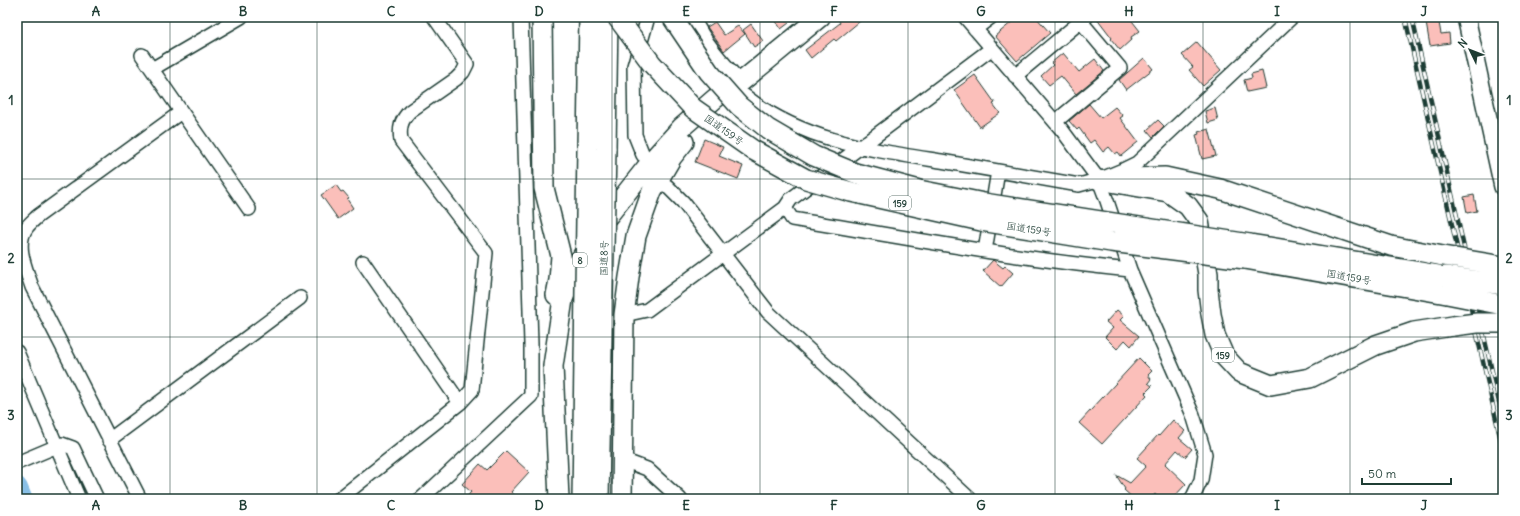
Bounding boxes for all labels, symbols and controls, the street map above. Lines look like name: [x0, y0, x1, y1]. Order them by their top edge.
text: A: [92, 3, 101, 20]
text: B: [239, 3, 248, 20]
text: C: [387, 3, 396, 20]
text: D: [534, 3, 544, 20]
text: E: [682, 3, 690, 20]
text: F: [830, 3, 838, 20]
text: G: [976, 3, 986, 20]
text: H: [1124, 3, 1134, 20]
text: I: [1274, 3, 1280, 20]
text: J: [1421, 3, 1428, 20]
north arrow: [1450, 30, 1490, 70]
text: N: [1455, 36, 1470, 51]
text: 1: [8, 92, 14, 109]
text: 1: [1506, 92, 1512, 109]
street label: 国道159号: [702, 112, 746, 148]
road number: 159: [889, 196, 911, 210]
street label: 国道159号: [1006, 219, 1052, 239]
street label: 国道8号: [597, 240, 611, 276]
text: 2: [7, 250, 15, 267]
text: 2: [1505, 250, 1513, 267]
road number: 8: [573, 253, 587, 267]
street label: 国道159号: [1325, 267, 1373, 287]
road number: 159: [1212, 348, 1234, 362]
text: 3: [7, 407, 15, 424]
text: 3: [1505, 407, 1513, 424]
scale bar: [1362, 460, 1451, 486]
text: 50 m: [1368, 466, 1397, 481]
text: A: [92, 497, 101, 514]
text: B: [239, 497, 248, 514]
text: C: [387, 497, 396, 514]
text: D: [534, 497, 544, 514]
text: E: [682, 497, 690, 514]
text: F: [830, 497, 838, 514]
text: G: [976, 497, 986, 514]
text: H: [1124, 497, 1134, 514]
text: I: [1274, 497, 1280, 514]
text: J: [1421, 497, 1428, 514]

